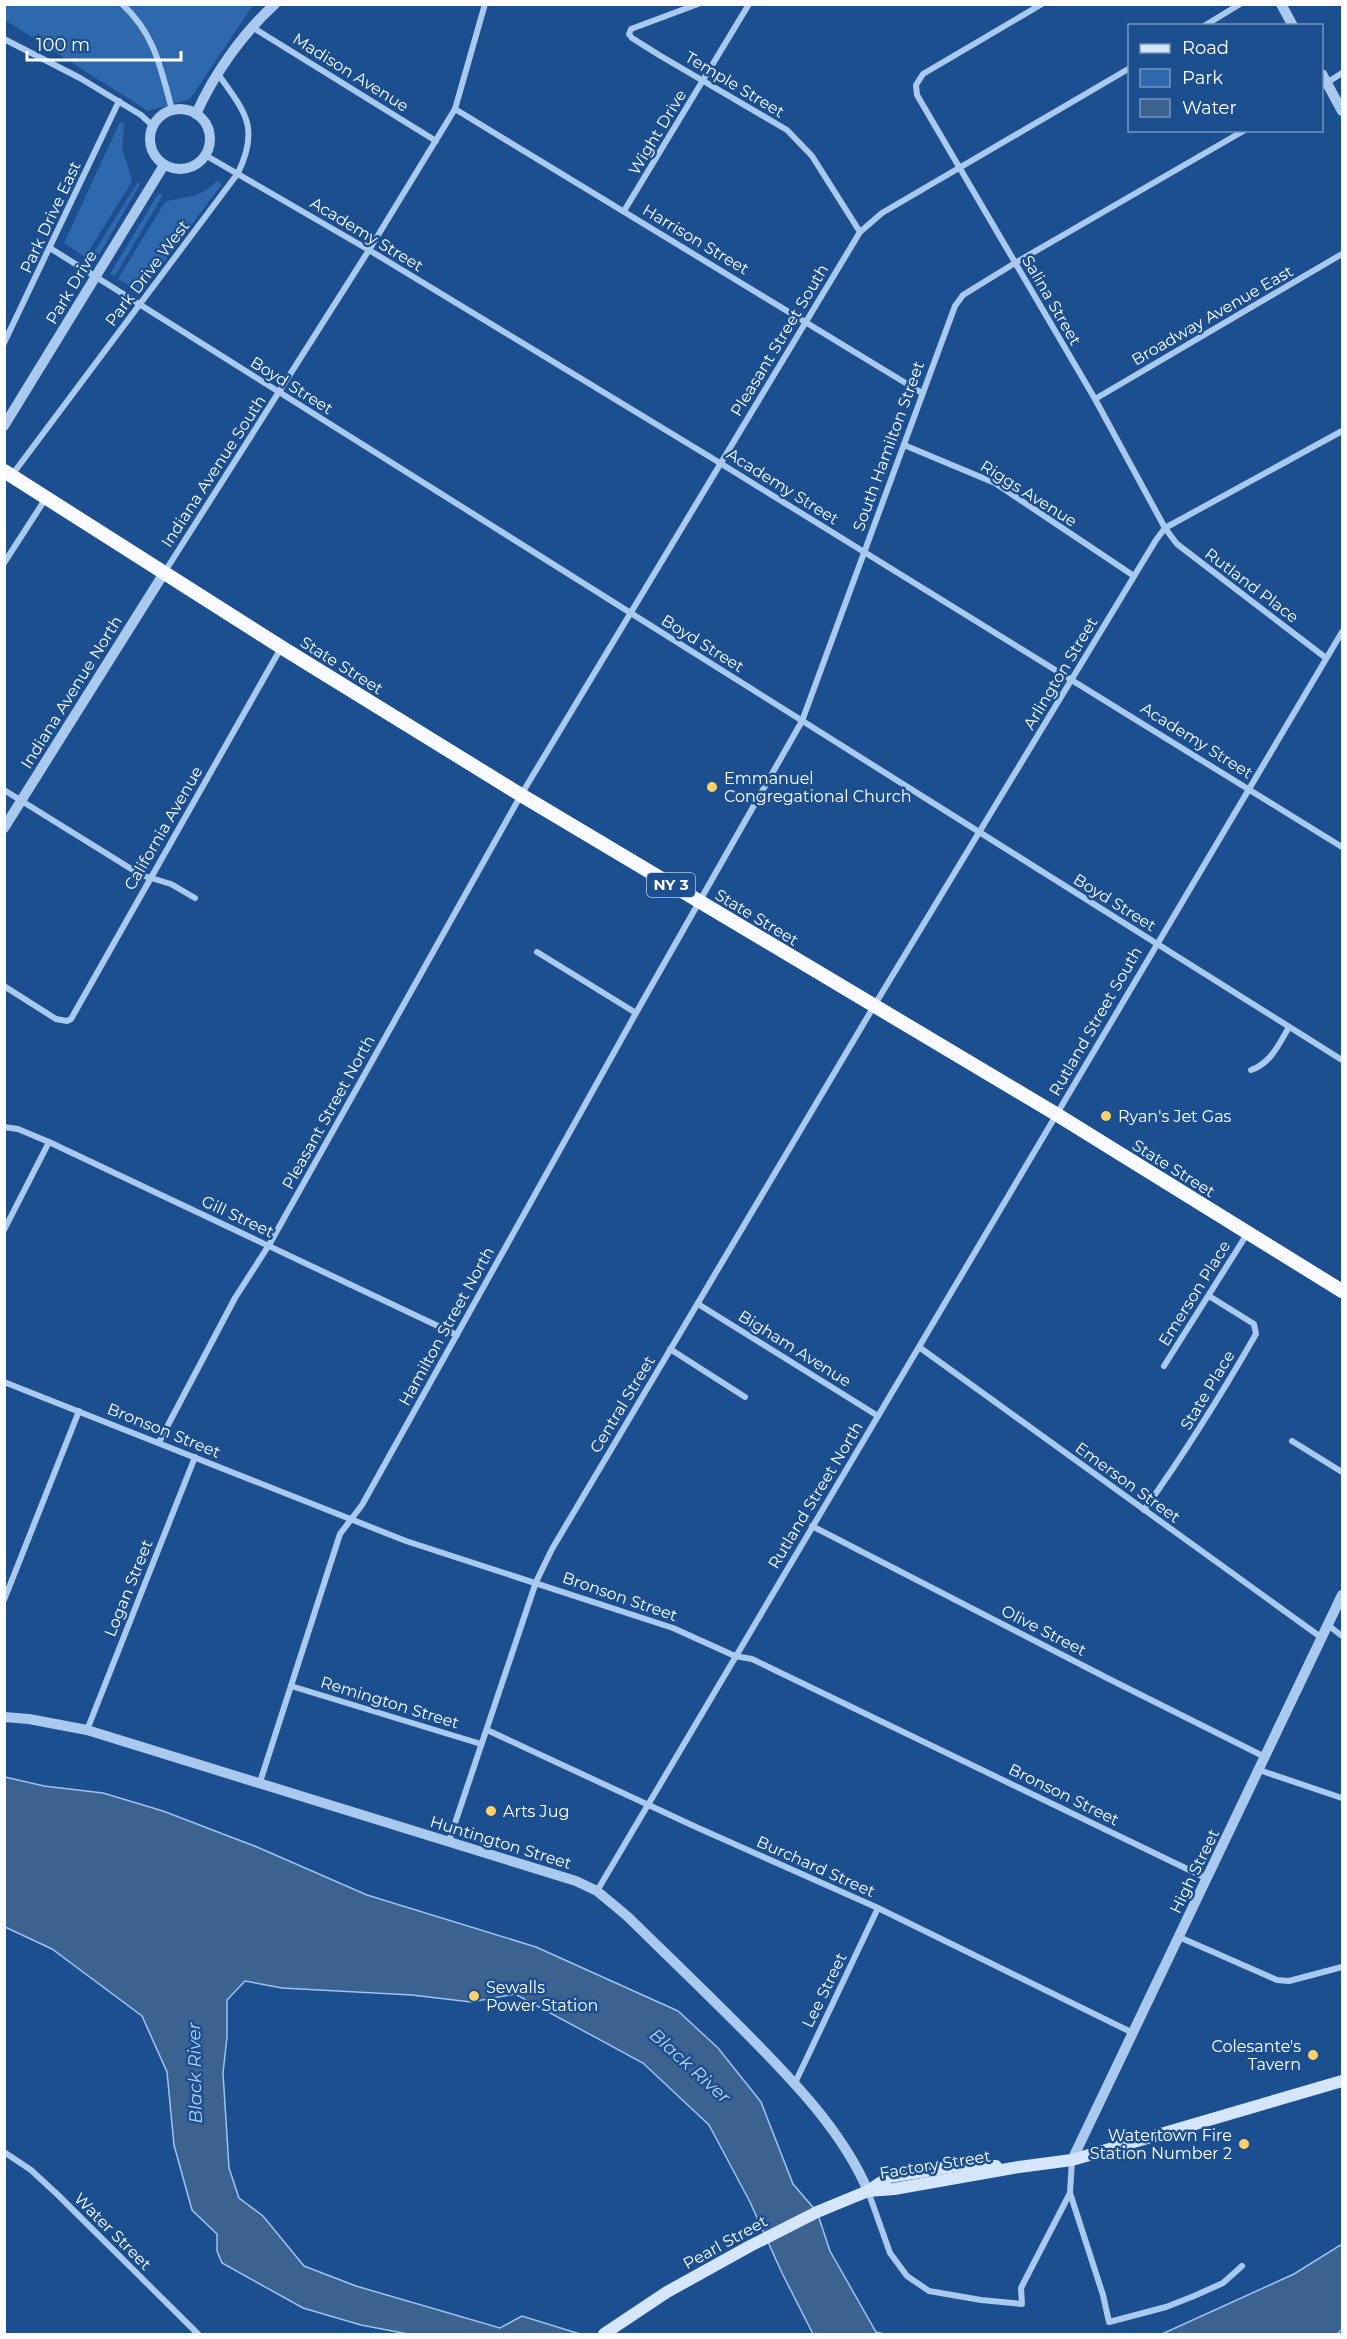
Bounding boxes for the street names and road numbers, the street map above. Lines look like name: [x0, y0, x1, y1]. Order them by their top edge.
street label: Madison Avenue: [289, 29, 412, 116]
street label: Temple Street: [682, 47, 788, 122]
street label: Wight Drive: [625, 86, 690, 178]
street label: Park Drive East: [16, 158, 85, 276]
street label: Academy Street: [307, 193, 427, 276]
street label: Harrison Street: [639, 200, 753, 279]
street label: Park Drive West: [101, 216, 194, 330]
street label: Park Drive: [42, 247, 101, 328]
street label: Salina Street: [1018, 252, 1085, 349]
street label: Pleasant Street South: [726, 261, 832, 420]
street label: Broadway Avenue East: [1128, 261, 1297, 369]
street label: Boyd Street: [247, 353, 337, 419]
street label: South Hamilton Street: [849, 358, 928, 534]
street label: Indiana Avenue South: [157, 392, 270, 551]
street label: Academy Street: [723, 444, 843, 529]
street label: Riggs Avenue: [977, 456, 1080, 531]
street label: Rutland Place: [1201, 544, 1302, 627]
street label: Boyd Street: [658, 611, 748, 677]
street label: Indiana Avenue North: [17, 612, 126, 772]
street label: Arlington Street: [1019, 613, 1102, 733]
street label: State Street: [297, 632, 387, 699]
street label: Academy Street: [1137, 698, 1257, 783]
street label: California Avenue: [120, 763, 207, 894]
street label: Boyd Street: [1070, 870, 1160, 936]
road number: NY 3: [647, 873, 695, 897]
street label: State Street: [712, 885, 802, 950]
street label: Rutland Street South: [1045, 943, 1146, 1099]
street label: Pleasant Street North: [278, 1032, 379, 1192]
street label: State Street: [1129, 1135, 1219, 1202]
street label: Gill Street: [198, 1191, 278, 1242]
street label: Emerson Place: [1154, 1237, 1234, 1349]
street label: Hamilton Street North: [395, 1243, 498, 1409]
street label: Bigham Avenue: [735, 1306, 855, 1391]
street label: State Place: [1176, 1347, 1239, 1433]
street label: Central Street: [586, 1352, 659, 1456]
street label: Bronson Street: [104, 1399, 224, 1462]
street label: Rutland Street North: [764, 1418, 867, 1572]
street label: Emerson Street: [1072, 1438, 1184, 1527]
street label: Logan Street: [100, 1536, 157, 1640]
street label: Bronson Street: [560, 1568, 680, 1625]
street label: Olive Street: [998, 1601, 1090, 1660]
street label: Remington Street: [318, 1672, 462, 1733]
street label: Bronson Street: [1006, 1760, 1122, 1830]
street label: Huntington Street: [428, 1812, 574, 1873]
street label: High Street: [1166, 1825, 1223, 1917]
street label: Burchard Street: [754, 1832, 878, 1901]
street label: Lee Street: [798, 1949, 851, 2031]
street label: Factory Street: [878, 2146, 992, 2183]
street label: Water Street: [70, 2189, 155, 2274]
street label: Pearl Street: [680, 2211, 771, 2273]

